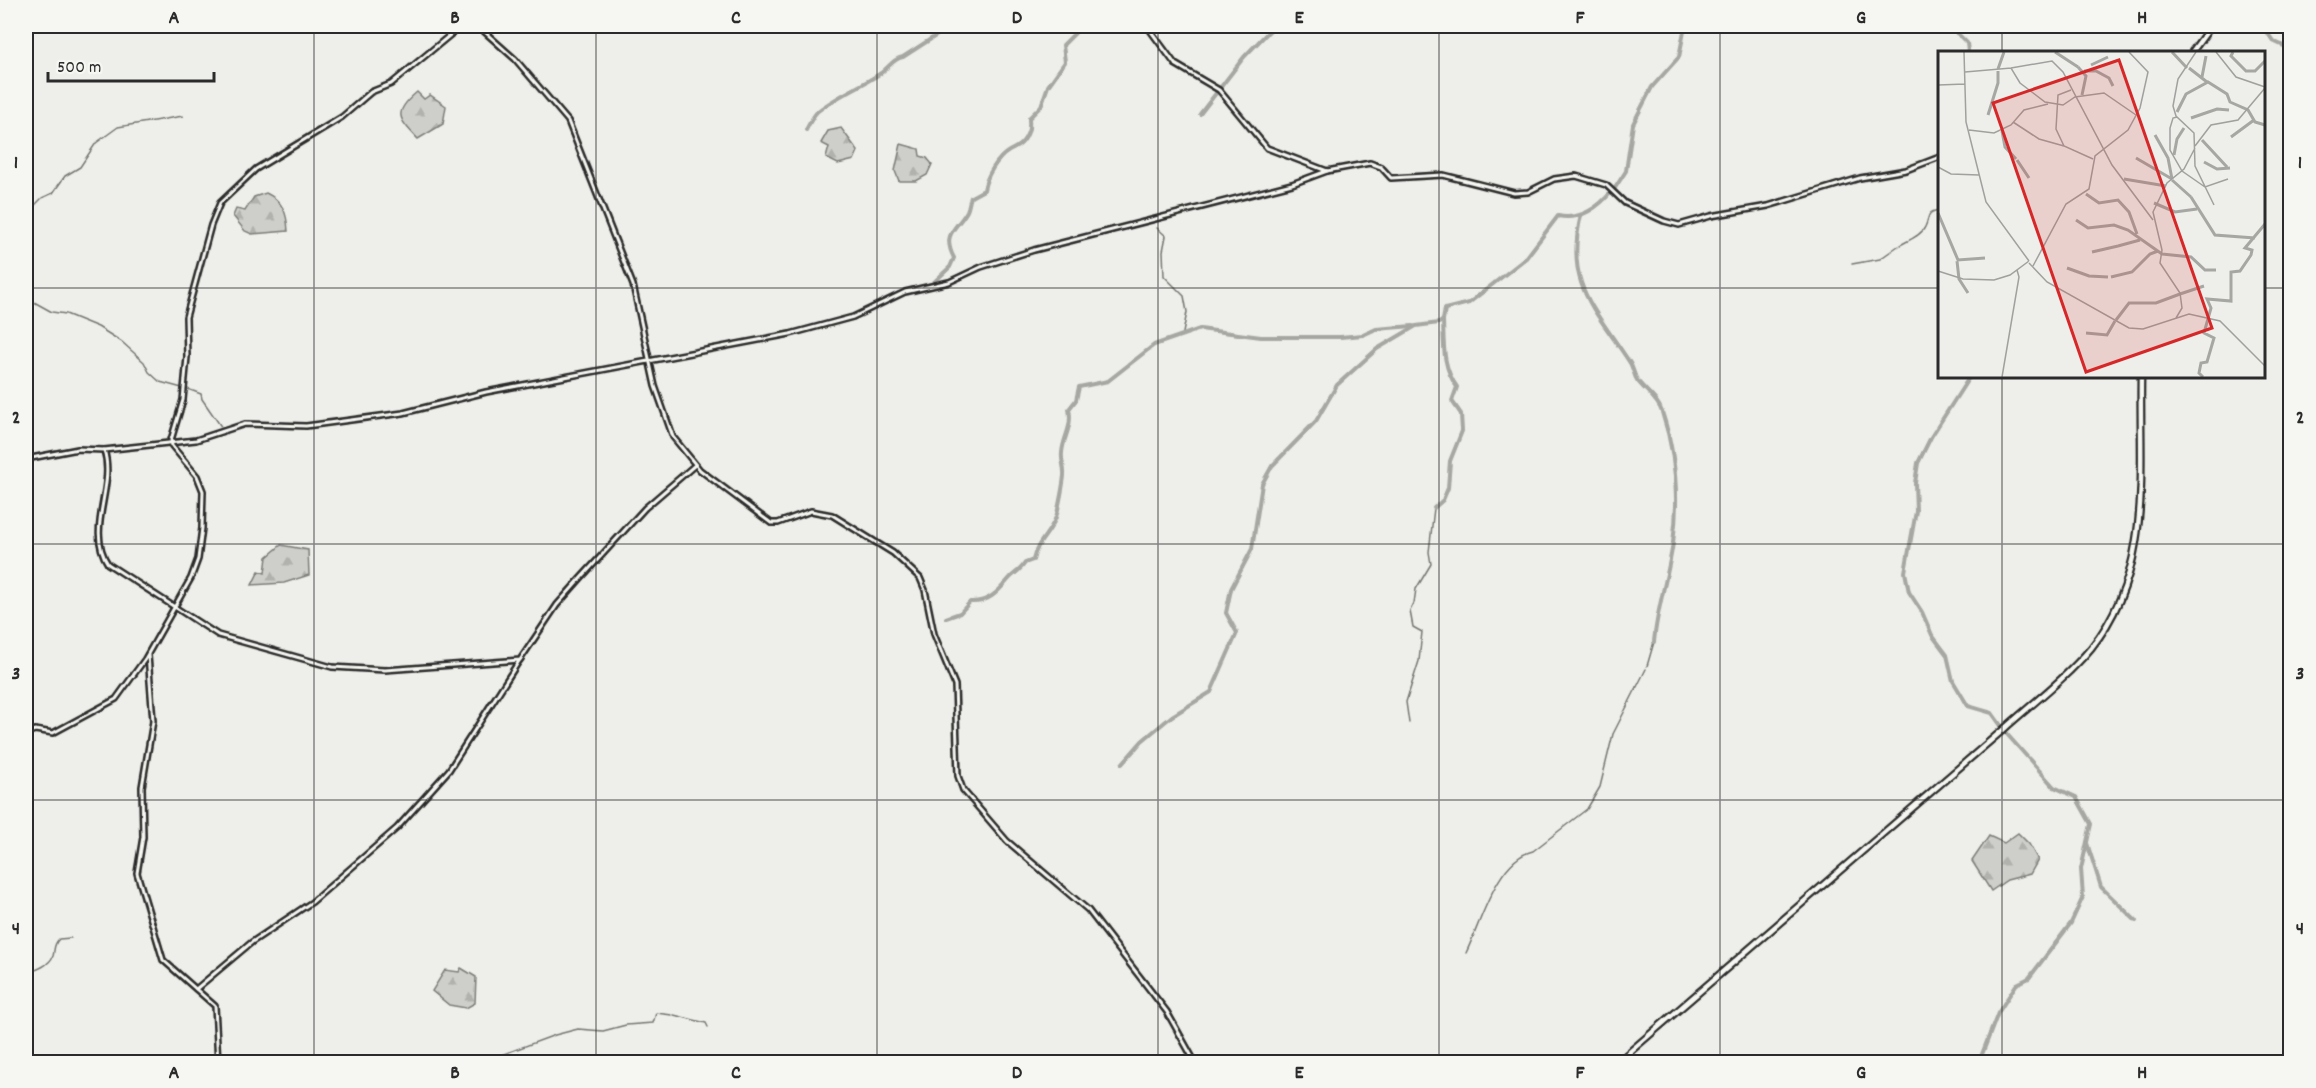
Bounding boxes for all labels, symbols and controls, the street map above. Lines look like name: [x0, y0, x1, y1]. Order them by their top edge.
text: A: [169, 5, 180, 33]
text: B: [450, 5, 460, 33]
text: C: [731, 5, 741, 33]
text: D: [1012, 5, 1023, 33]
text: E: [1294, 5, 1304, 33]
text: F: [1576, 5, 1586, 33]
text: G: [1856, 5, 1866, 33]
text: H: [2137, 5, 2147, 33]
scale bar: [48, 45, 214, 83]
inset map: [1938, 51, 2265, 378]
text: 500 m: [57, 56, 101, 81]
text: 1: [14, 150, 18, 178]
text: 1: [2298, 150, 2302, 178]
text: 2: [12, 405, 20, 433]
text: 2: [2296, 405, 2304, 433]
text: 3: [12, 661, 20, 689]
text: 3: [2296, 661, 2304, 689]
text: 4: [12, 916, 20, 944]
text: 4: [2296, 916, 2304, 944]
text: A: [169, 1060, 180, 1088]
text: B: [450, 1060, 460, 1088]
text: C: [731, 1060, 741, 1088]
text: D: [1012, 1060, 1023, 1088]
text: E: [1294, 1060, 1304, 1088]
text: F: [1576, 1060, 1586, 1088]
text: G: [1856, 1060, 1866, 1088]
text: H: [2137, 1060, 2147, 1088]

